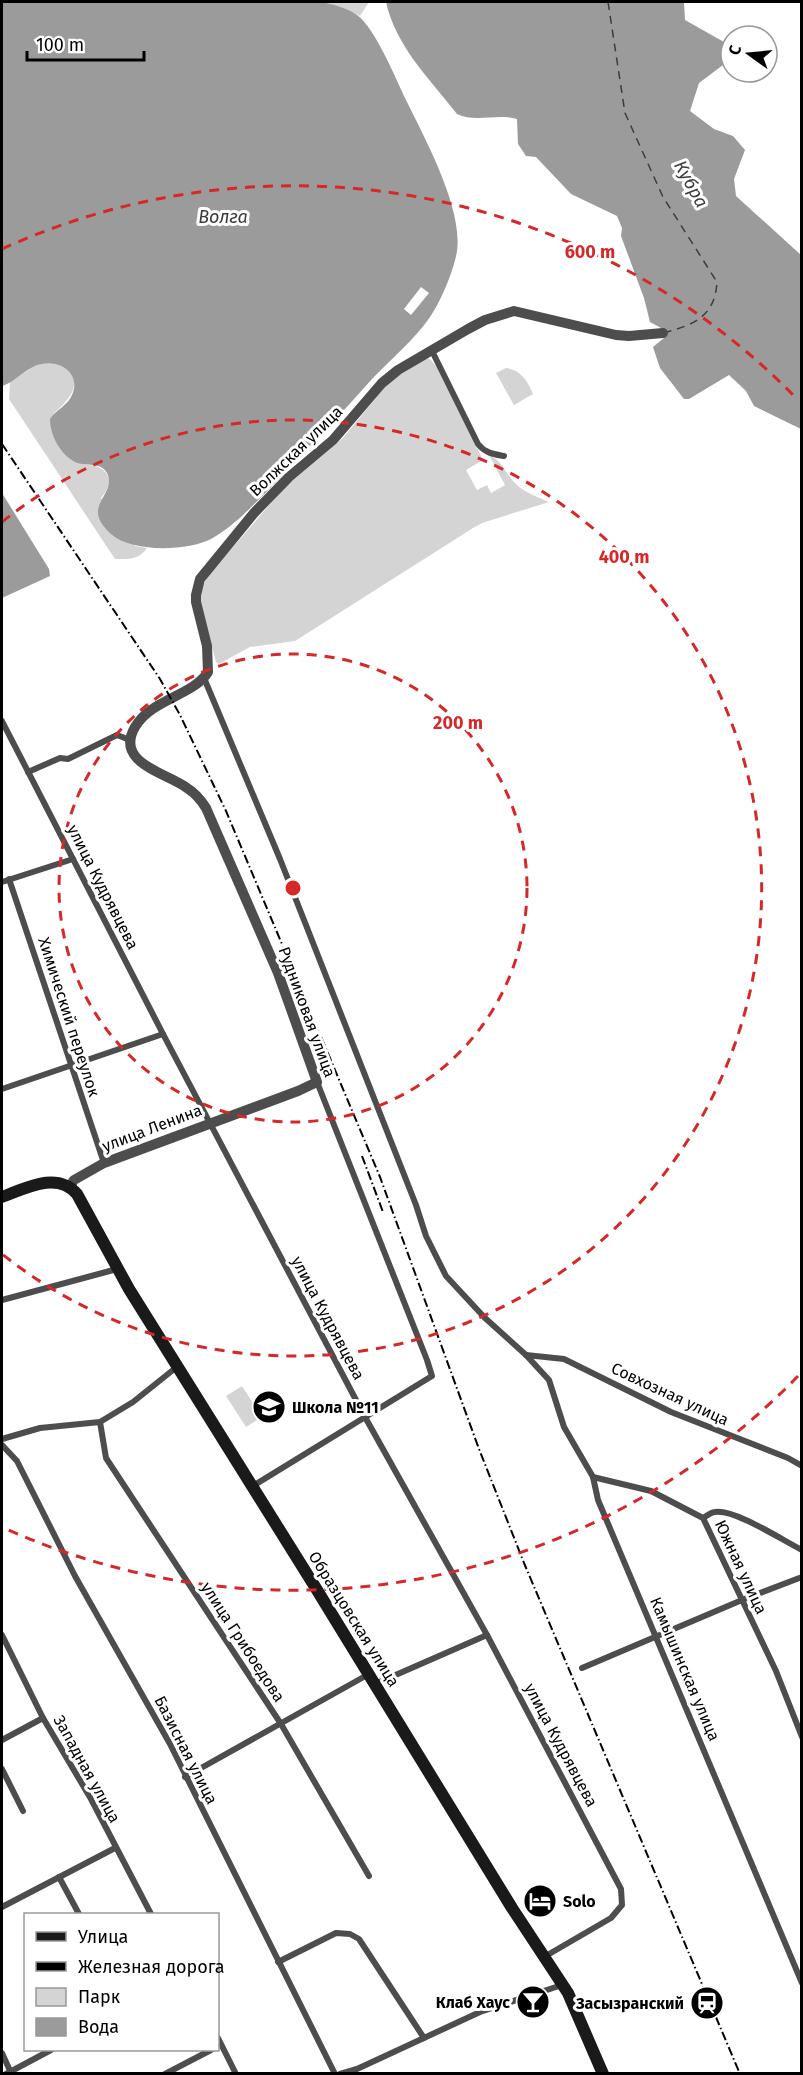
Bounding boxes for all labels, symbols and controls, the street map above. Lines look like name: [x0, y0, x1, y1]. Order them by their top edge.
scale bar: [27, 24, 144, 62]
north arrow: [719, 24, 779, 84]
text: 100 m: [36, 34, 84, 56]
text: С: [725, 43, 746, 57]
water label: Кубра: [669, 157, 713, 211]
water label: Волга: [198, 206, 248, 228]
text: 600 m: [565, 241, 615, 263]
street label: Волжская улица: [246, 402, 346, 500]
text: 400 m: [599, 546, 649, 568]
text: 200 m: [433, 712, 483, 734]
street label: улица Кудрявцева: [63, 821, 143, 953]
centre of rings: [283, 878, 303, 898]
street label: Химический переулок: [34, 935, 104, 1100]
street label: Рудниковая улица: [275, 944, 339, 1080]
street label: улица Ленина: [99, 1100, 205, 1156]
street label: улица Кудрявцева: [287, 1253, 369, 1383]
street label: Совхозная улица: [608, 1359, 732, 1429]
school or university icon: Школа №11: [251, 1389, 287, 1425]
place label: Школа №11: [292, 1398, 379, 1417]
street label: Южная улица: [711, 1517, 771, 1617]
street label: Образцовская улица: [305, 1548, 403, 1690]
street label: улица Грибоедова: [197, 1579, 289, 1705]
street label: Камышинская улица: [646, 1594, 724, 1744]
street label: улица Кудрявцева: [520, 1680, 602, 1810]
street label: Базисная улица: [151, 1693, 221, 1807]
street label: Западная улица: [50, 1712, 124, 1826]
hotel icon: Solo: [522, 1883, 558, 1919]
place label: Solo: [563, 1892, 596, 1911]
legend: [24, 1913, 219, 2051]
text: Улица: [78, 1926, 128, 1948]
text: Железная дорога: [78, 1956, 225, 1978]
bar icon: Клаб Хаус: [515, 1984, 551, 2020]
station icon: Засызранский: [689, 1985, 725, 2021]
text: Парк: [78, 1986, 121, 2008]
place label: Клаб Хаус: [436, 1993, 510, 2012]
place label: Засызранский: [575, 1994, 684, 2013]
text: Вода: [78, 2016, 119, 2038]

